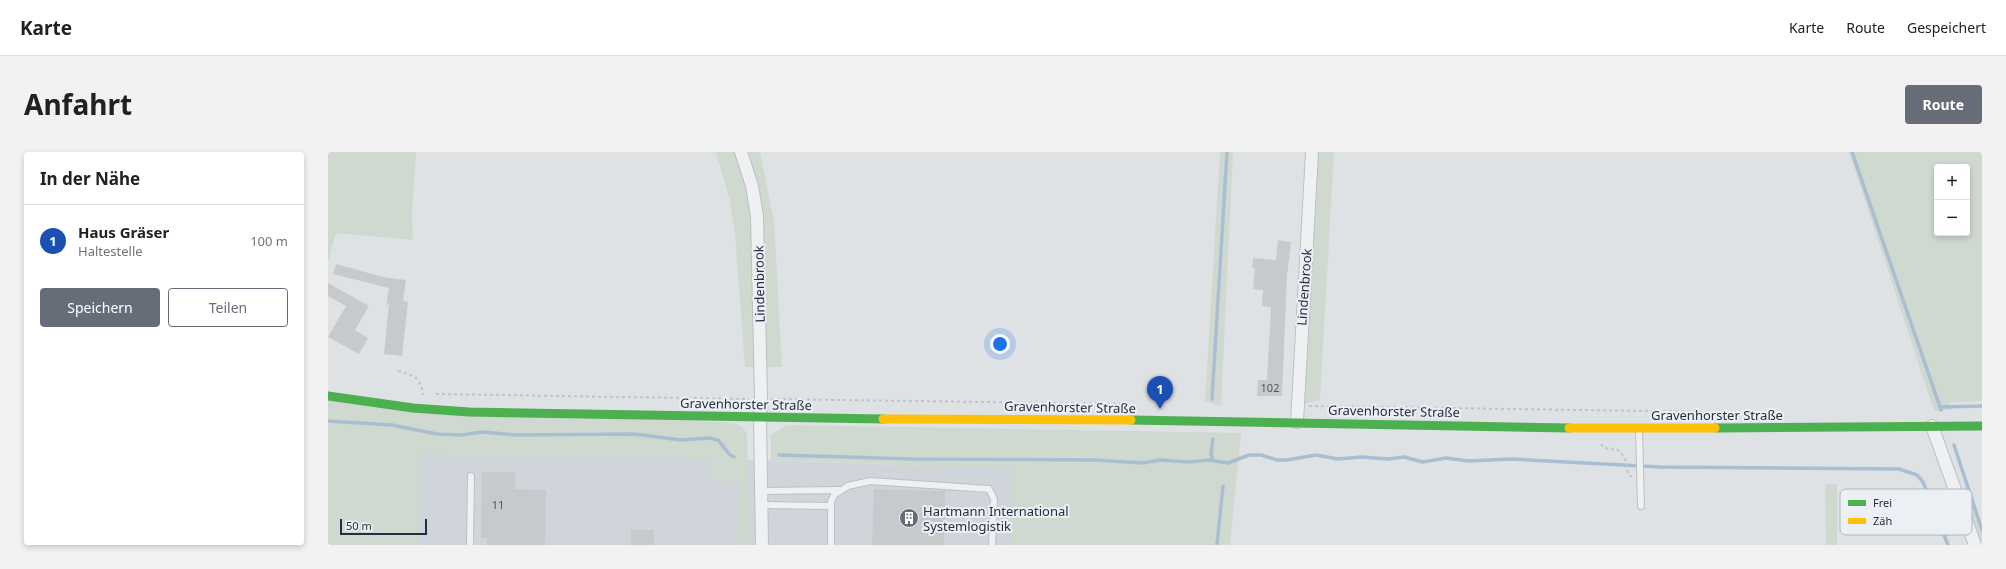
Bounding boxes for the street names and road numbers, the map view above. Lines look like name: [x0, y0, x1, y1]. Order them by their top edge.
street label: Lindenbrook: [749, 245, 769, 323]
street label: Lindenbrook: [1292, 248, 1316, 326]
street label: Gravenhorster Straße: [680, 394, 812, 414]
street label: Gravenhorster Straße: [1004, 397, 1136, 417]
street label: Gravenhorster Straße: [1328, 401, 1460, 421]
street label: Gravenhorster Straße: [1651, 406, 1783, 424]

